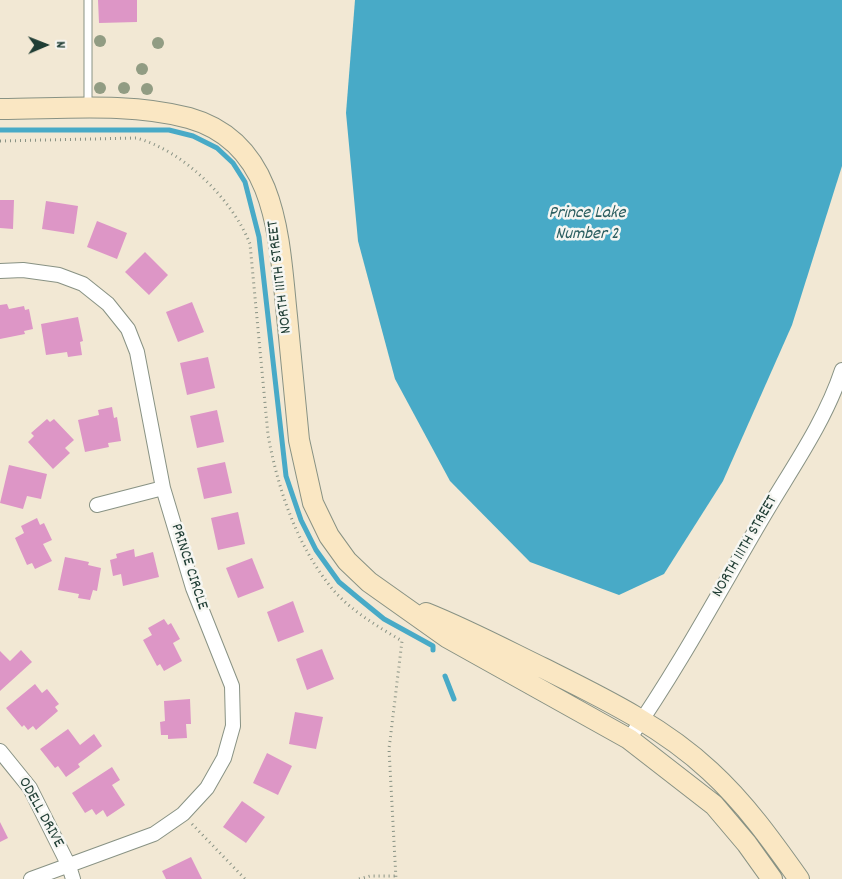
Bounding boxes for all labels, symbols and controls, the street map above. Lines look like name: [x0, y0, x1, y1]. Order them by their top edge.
north arrow: [20, 20, 70, 70]
text: N: [50, 41, 70, 48]
water label: Prince Lake Number 2: [549, 204, 625, 246]
street label: NORTH 111TH STREET: [265, 219, 297, 335]
street label: NORTH 111TH STREET: [709, 493, 783, 601]
street label: PRINCE CIRCLE: [165, 522, 211, 612]
street label: ODELL DRIVE: [13, 774, 67, 852]

